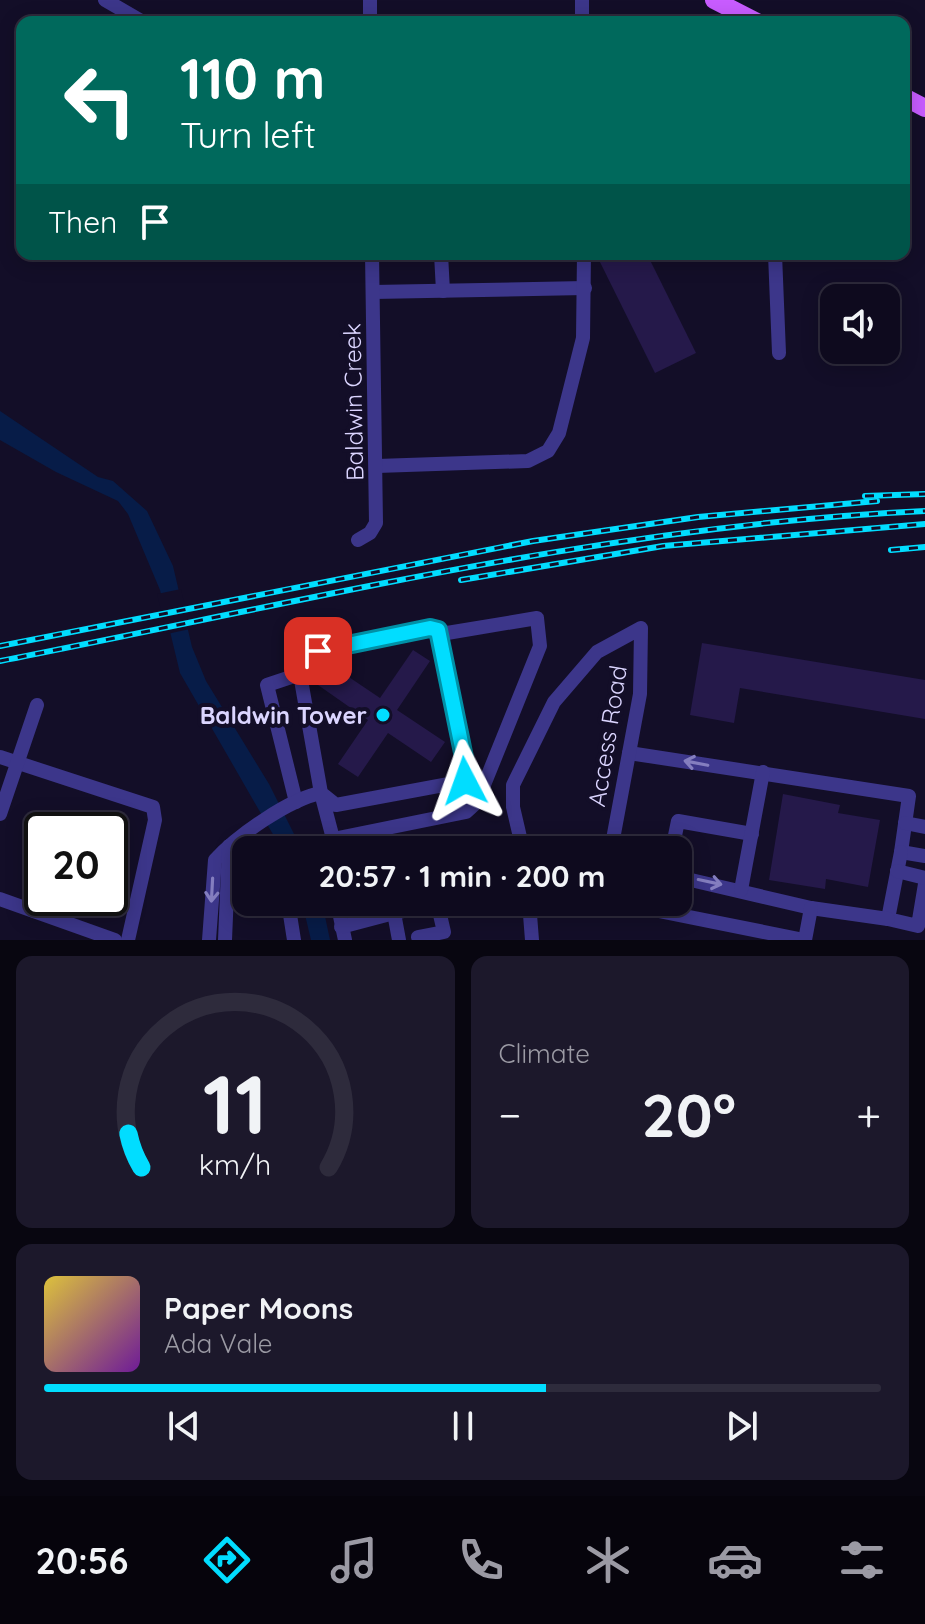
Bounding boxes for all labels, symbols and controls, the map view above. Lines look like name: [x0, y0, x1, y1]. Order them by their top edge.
text: 110 m: [180, 43, 325, 113]
icon: left: [48, 48, 152, 152]
text: Turn left: [180, 112, 316, 157]
icon: arrive: [133, 200, 177, 244]
text: Then: [48, 203, 117, 241]
map controls: [820, 284, 900, 364]
button: sound: [820, 284, 900, 364]
street label: Baldwin Creek: [337, 323, 369, 481]
pin: [284, 617, 352, 685]
icon: arrive: [296, 629, 340, 673]
street label: Access Road: [581, 663, 633, 809]
place label: Baldwin Tower: [200, 700, 367, 730]
marker: Baldwin Tower: [374, 706, 392, 724]
position arrow: [423, 739, 507, 823]
one-way arrow: [684, 755, 709, 770]
speed limit sign: 20: [24, 812, 128, 916]
text: 20:57 · 1 min · 200 m: [318, 857, 606, 895]
one-way arrow: [697, 875, 722, 890]
one-way arrow: [204, 876, 219, 903]
text: Climate: [499, 1037, 590, 1070]
text: 11: [203, 1051, 268, 1155]
text: 20°: [642, 1077, 736, 1152]
text: −: [499, 1087, 521, 1142]
text: +: [856, 1087, 881, 1142]
text: km/h: [199, 1146, 272, 1182]
text: Paper Moons: [164, 1289, 353, 1327]
text: Ada Vale: [164, 1327, 273, 1360]
icon: previous: [162, 1404, 206, 1448]
icon: pause: [441, 1404, 485, 1448]
icon: next: [720, 1404, 764, 1448]
icon: directions: [199, 1532, 255, 1588]
icon: music: [326, 1532, 382, 1588]
icon: phone: [453, 1532, 509, 1588]
icon: climate: [580, 1532, 636, 1588]
icon: car: [707, 1532, 763, 1588]
icon: filters: [834, 1532, 890, 1588]
text: 20:56: [35, 1538, 128, 1583]

